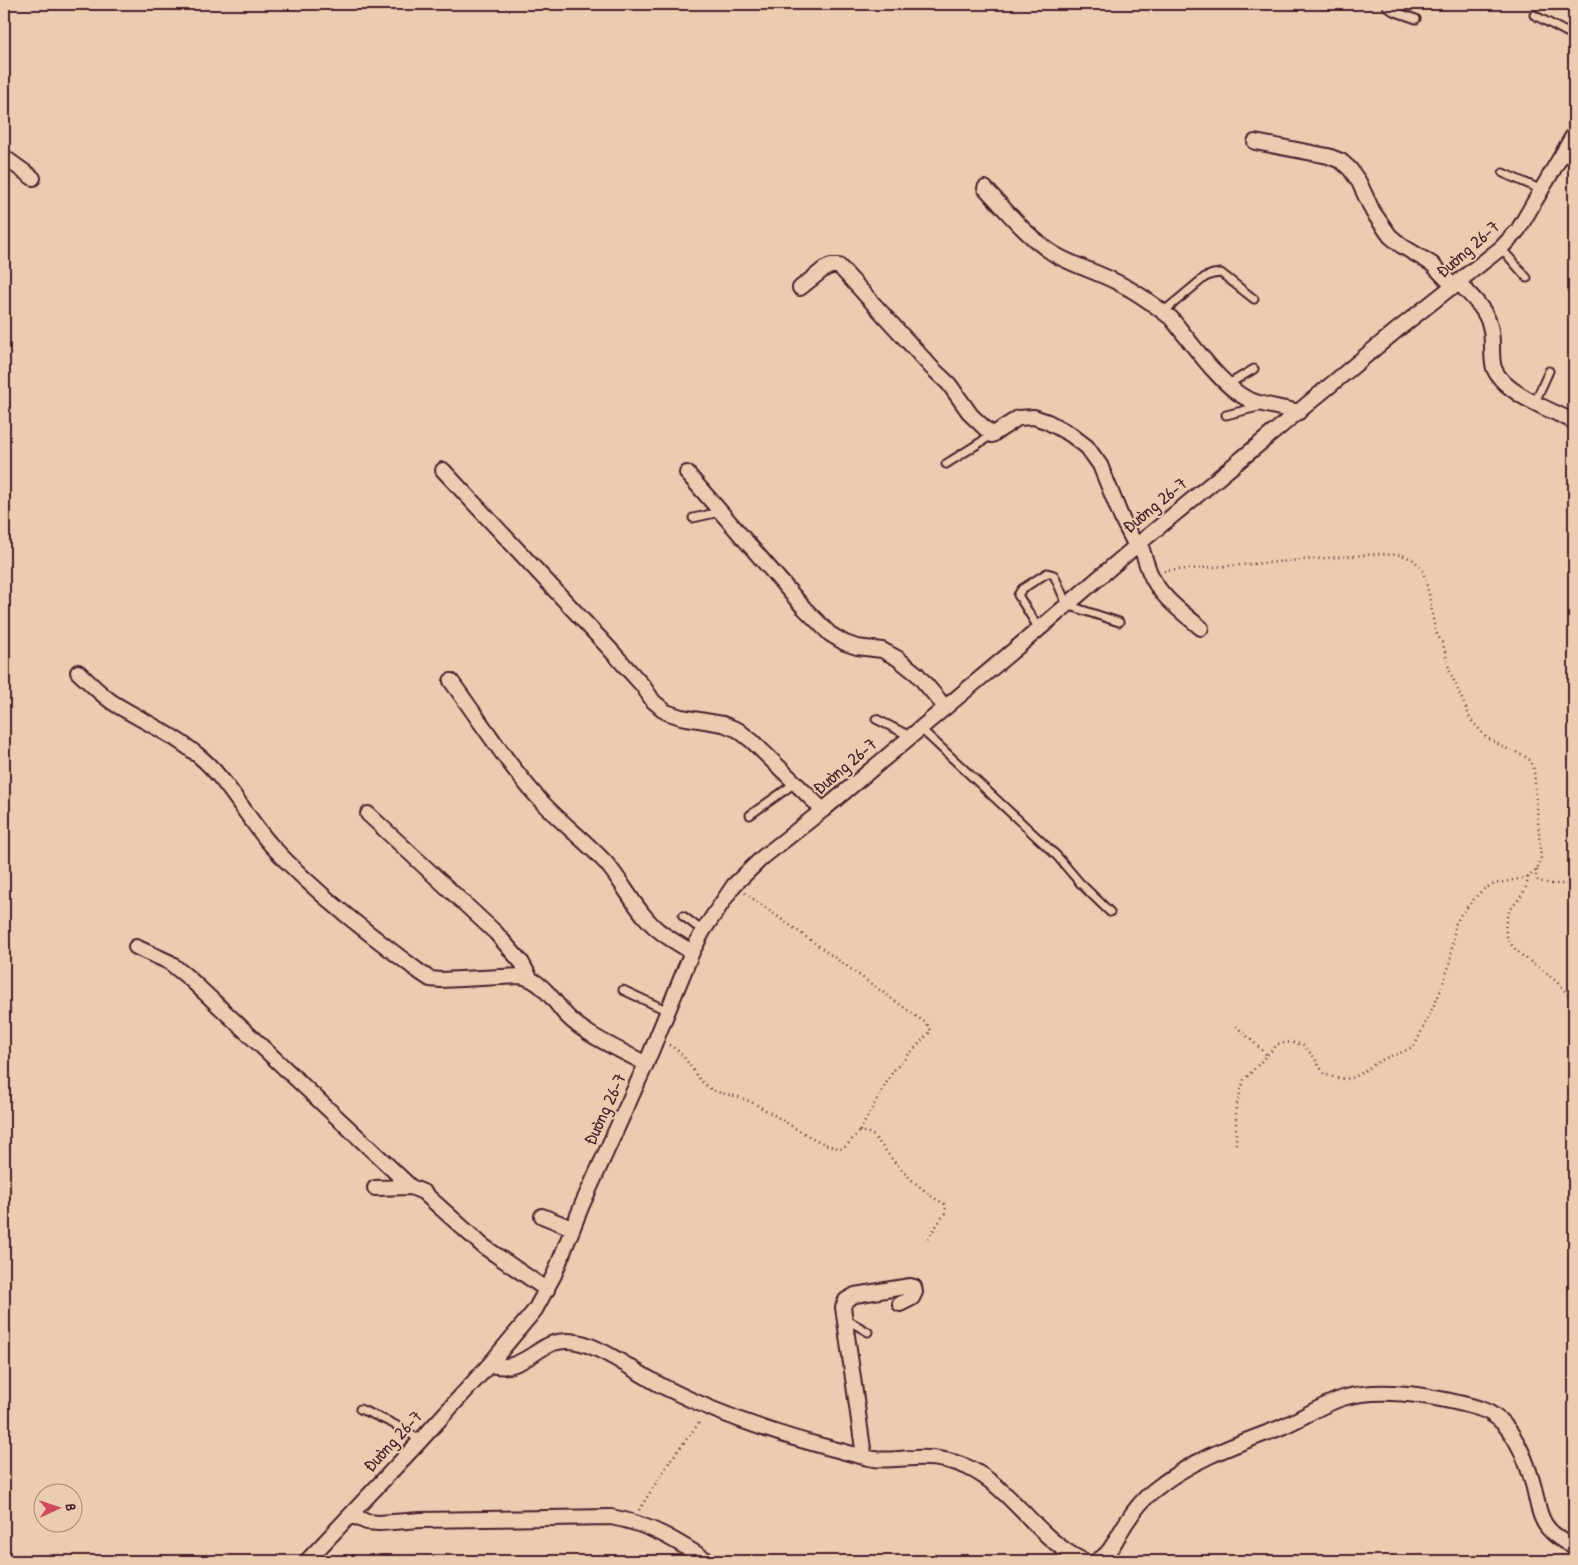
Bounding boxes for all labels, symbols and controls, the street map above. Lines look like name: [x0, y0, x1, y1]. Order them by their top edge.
street label: Đường 26-7: [1431, 214, 1505, 283]
street label: Đường 26-7: [1117, 471, 1192, 538]
street label: Đường 26-7: [807, 731, 882, 800]
street label: Đường 26-7: [577, 1069, 632, 1149]
street label: Đường 26-7: [357, 1404, 428, 1477]
north arrow: [32, 1482, 82, 1532]
text: B: [62, 1503, 81, 1511]

